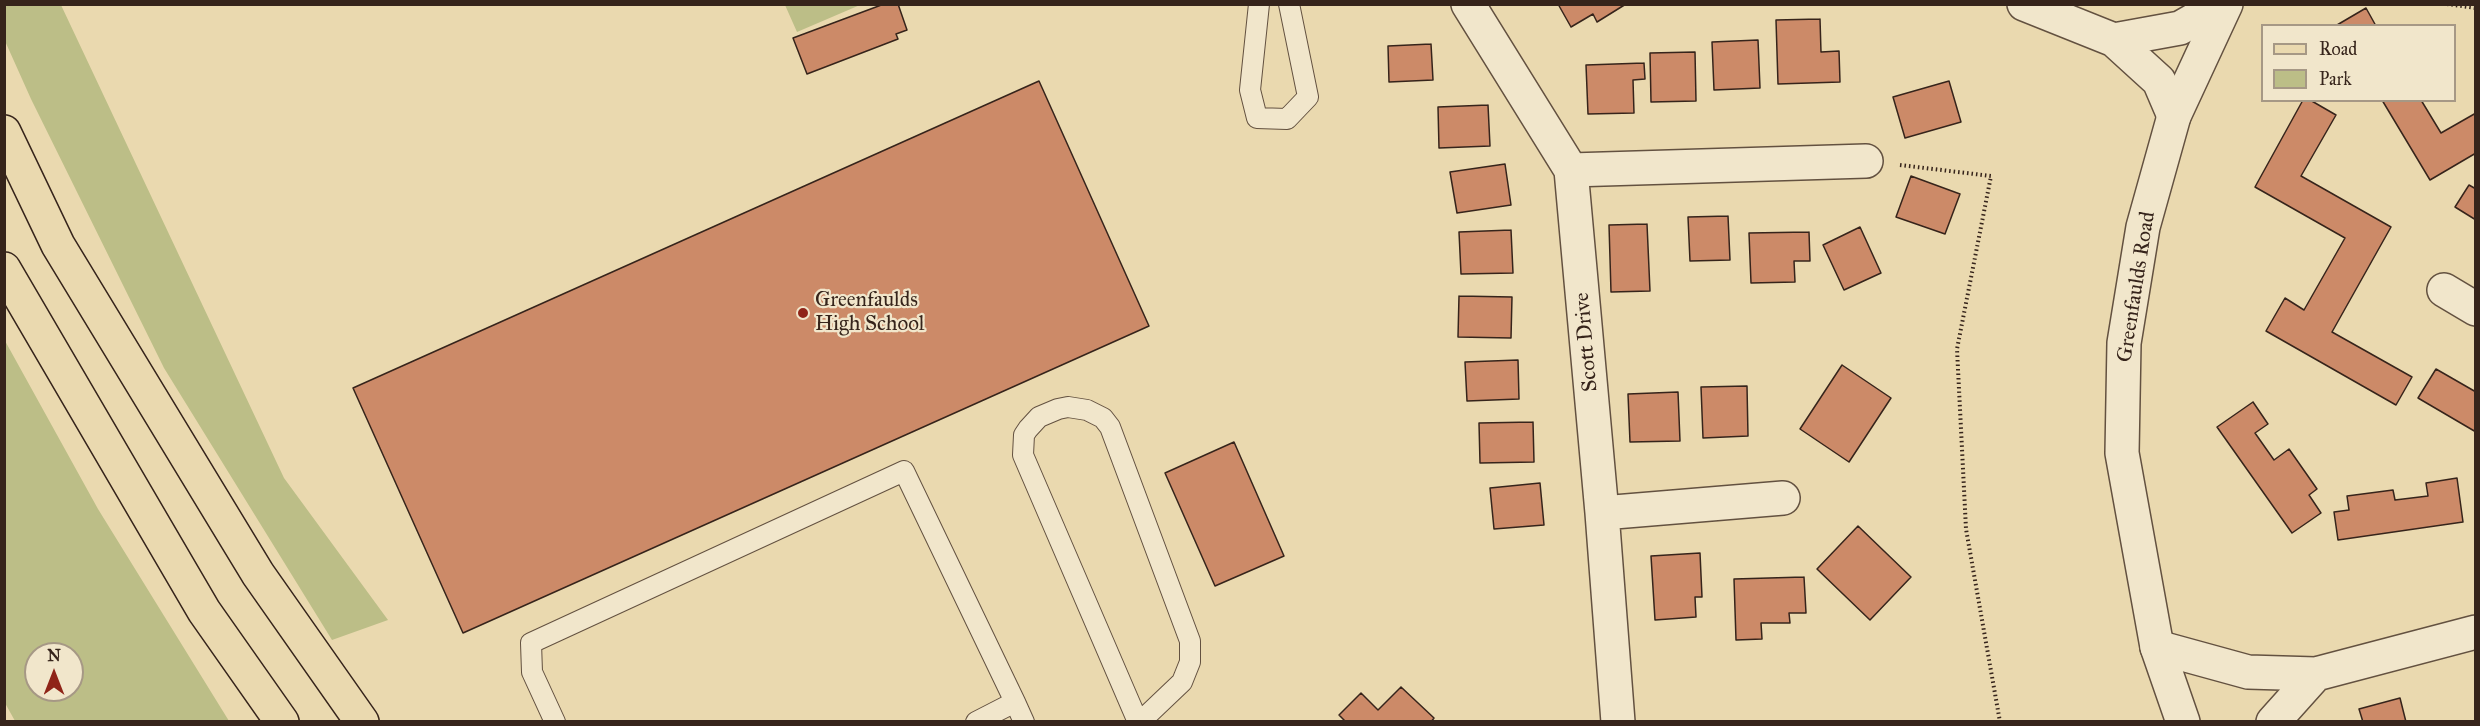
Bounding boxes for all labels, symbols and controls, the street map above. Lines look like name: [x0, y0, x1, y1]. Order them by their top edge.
legend: [2261, 24, 2456, 102]
text: Road: [2319, 38, 2357, 60]
text: Park: [2319, 68, 2352, 90]
street label: Greenfaulds Road: [2113, 210, 2161, 364]
place label: Greenfaulds High School: [815, 288, 925, 338]
street label: Scott Drive: [1570, 291, 1604, 393]
marker: Greenfaulds High School: [796, 306, 810, 320]
north arrow: [24, 642, 84, 702]
text: N: [47, 646, 61, 665]

